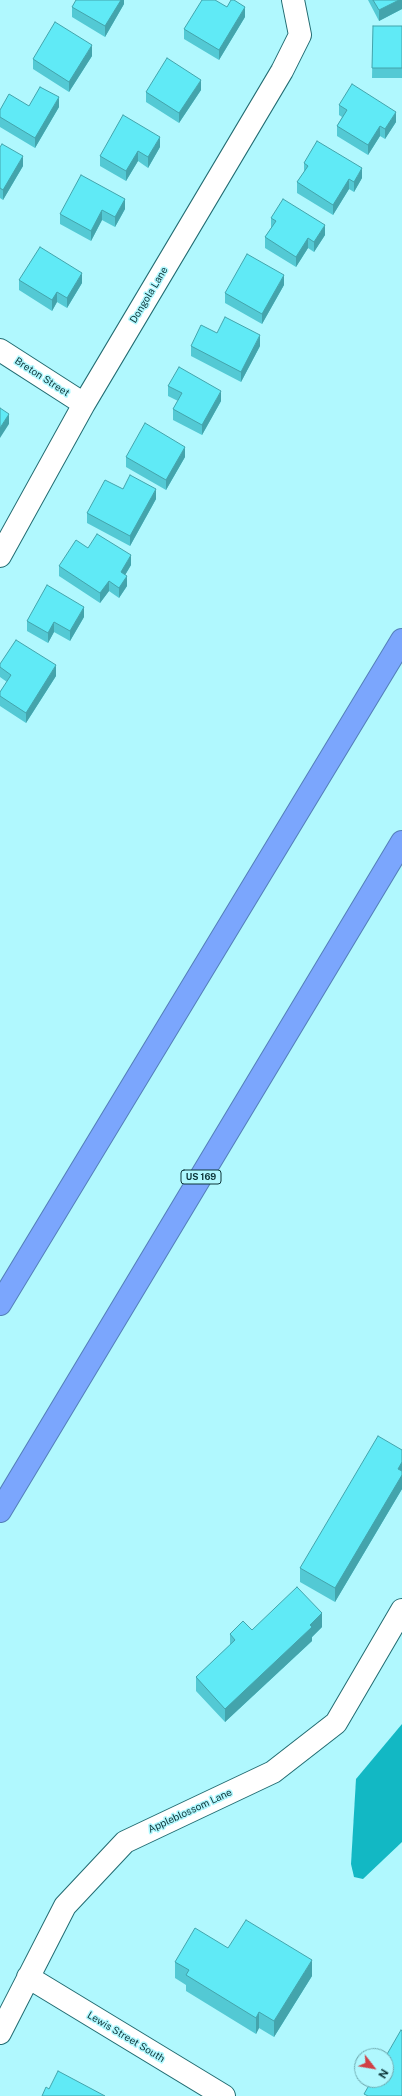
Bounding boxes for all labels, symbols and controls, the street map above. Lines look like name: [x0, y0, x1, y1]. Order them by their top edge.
street label: Dongola Lane: [127, 265, 171, 325]
street label: Breton Street: [12, 355, 72, 399]
road number: US 169: [181, 1170, 221, 1184]
street label: Appleblossom Lane: [146, 1786, 234, 1836]
street label: Lewis Street South: [85, 2009, 167, 2065]
north arrow: [354, 2048, 394, 2088]
text: N: [376, 2067, 391, 2080]

